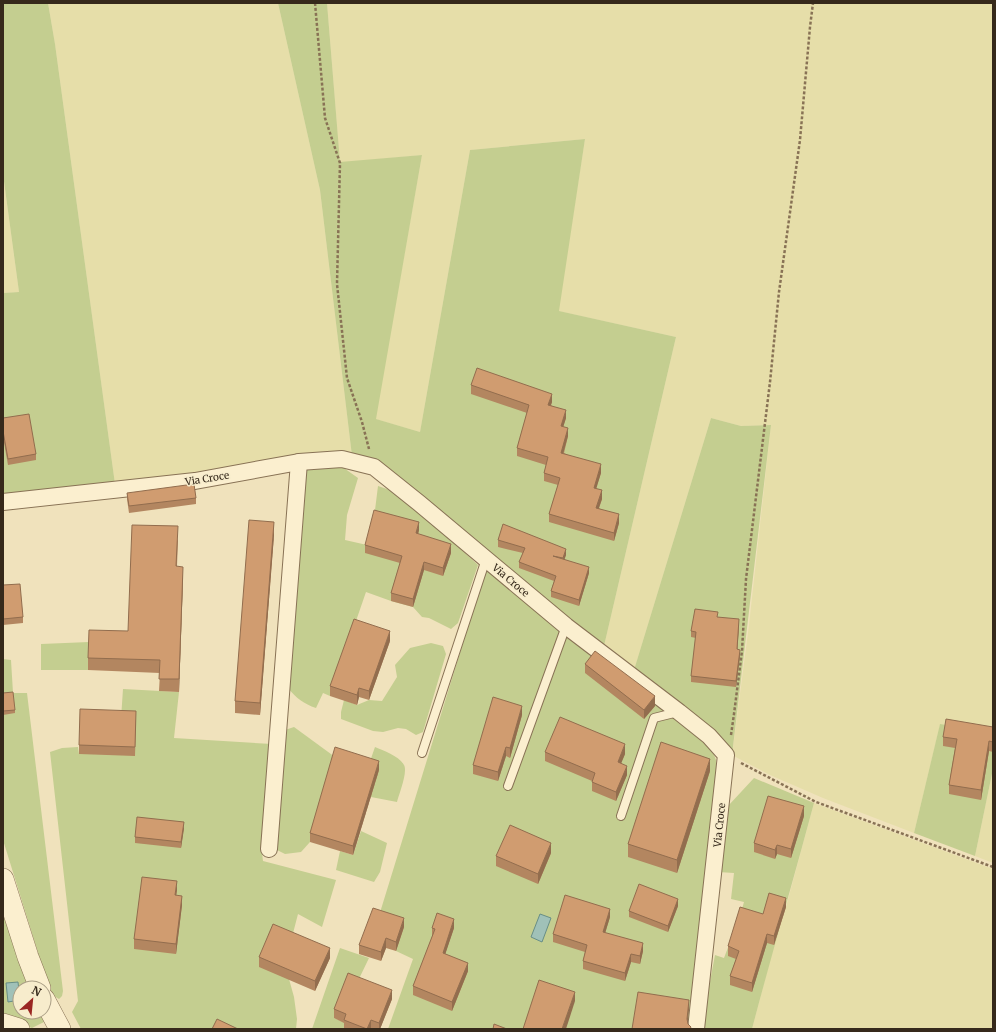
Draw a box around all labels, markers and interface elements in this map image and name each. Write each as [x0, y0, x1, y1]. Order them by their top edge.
street label: Via Croce [183, 469, 230, 489]
street label: Via Croce [489, 560, 532, 600]
street label: Via Croce [711, 802, 728, 849]
north arrow [12, 980, 52, 1020]
text: N [29, 983, 44, 999]

